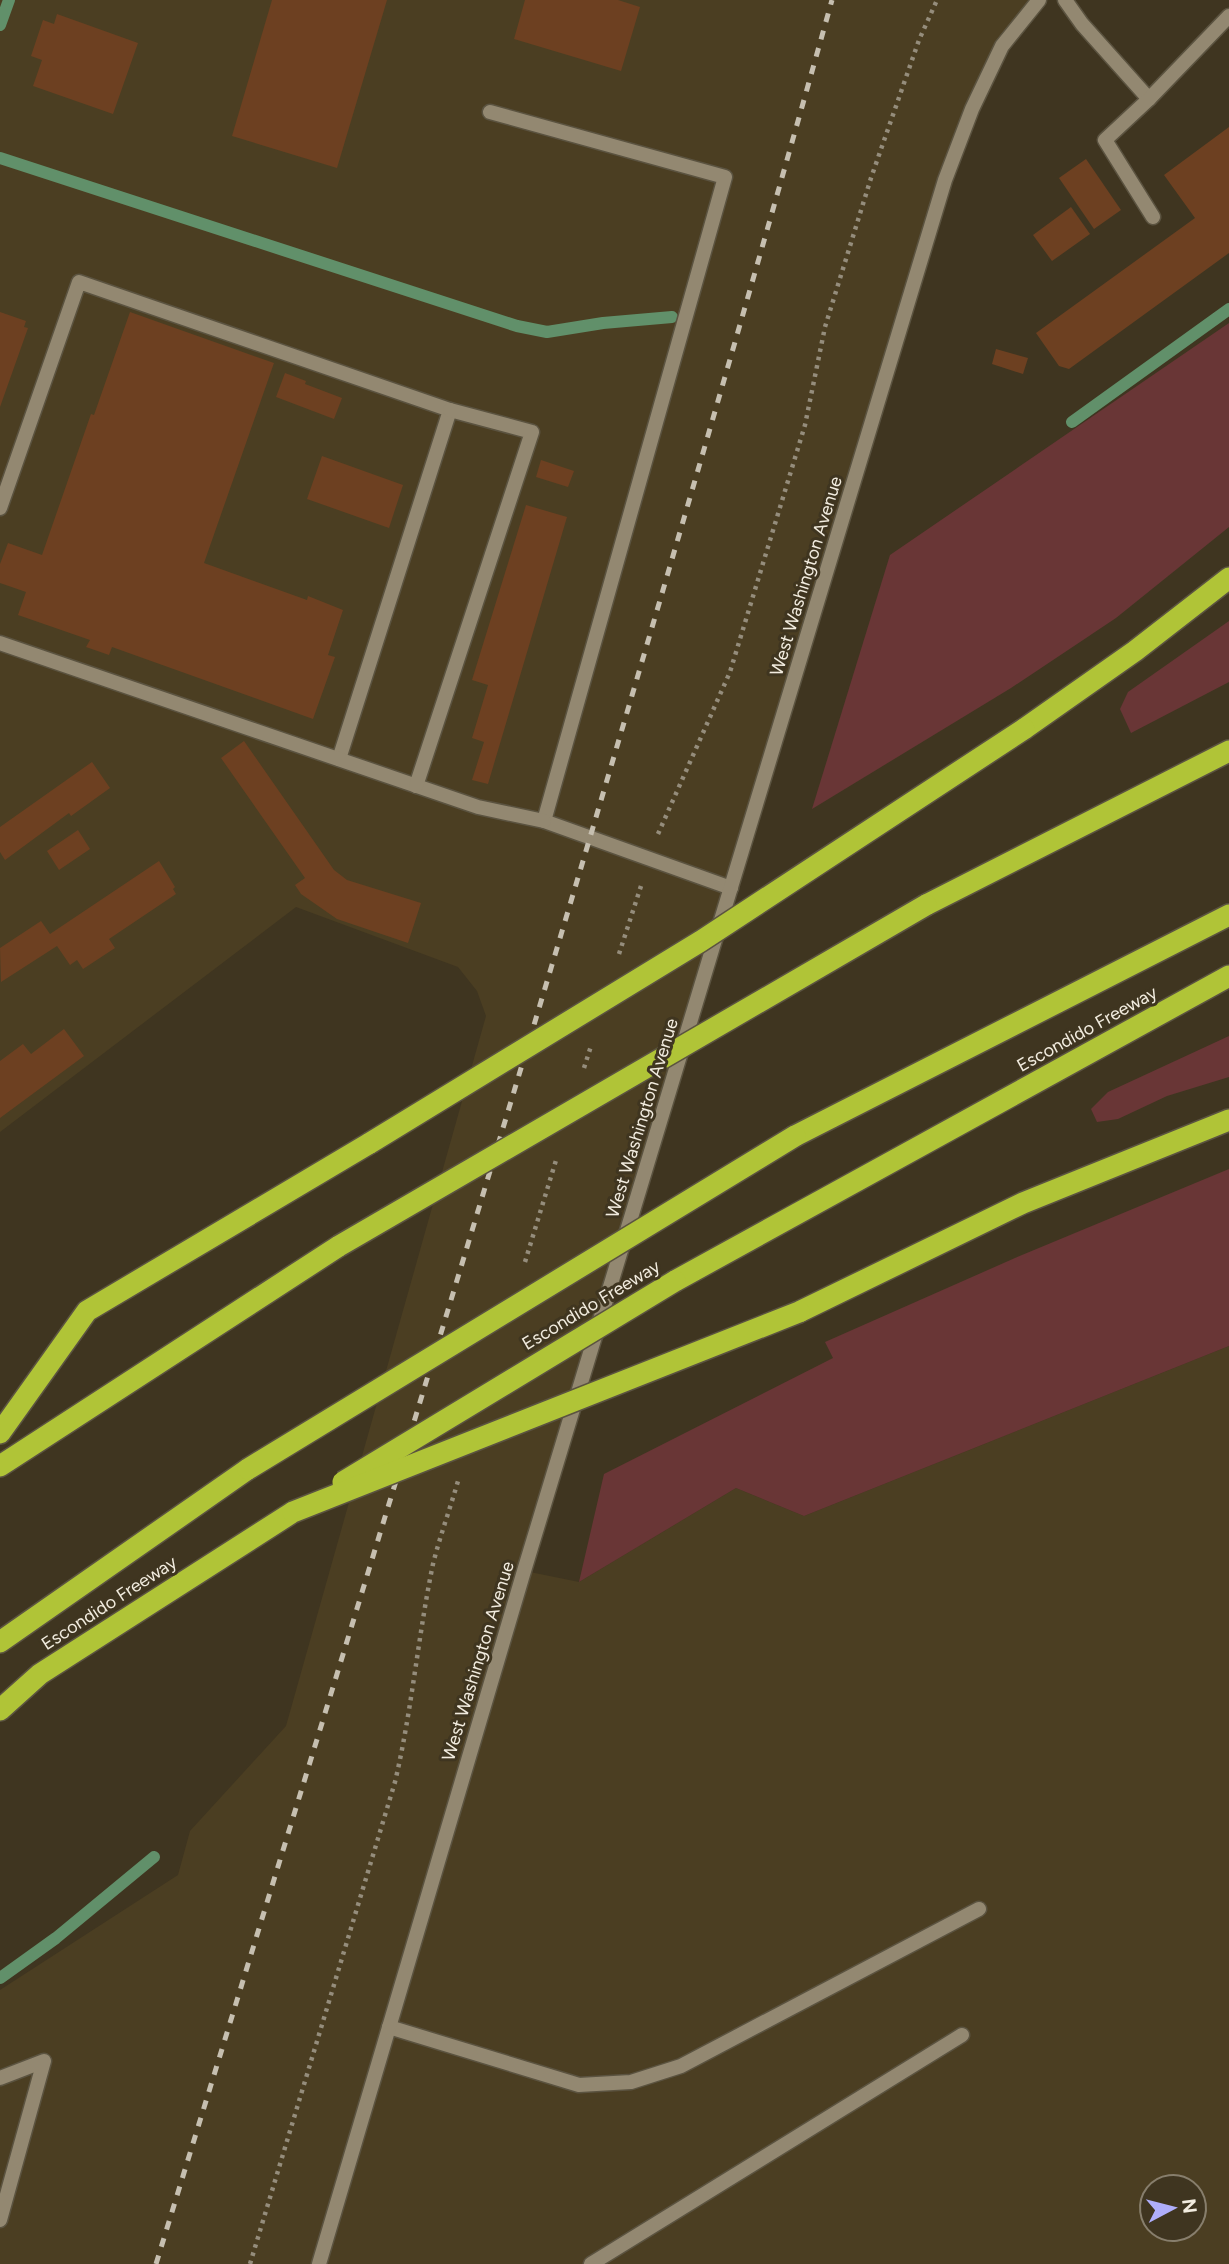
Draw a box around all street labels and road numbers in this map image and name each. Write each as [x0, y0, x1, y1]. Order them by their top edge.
street label: West Washington Avenue [765, 473, 847, 678]
street label: Escondido Freeway [1013, 981, 1161, 1077]
street label: West Washington Avenue [601, 1015, 683, 1220]
street label: Escondido Freeway [518, 1255, 664, 1355]
street label: Escondido Freeway [37, 1551, 181, 1655]
street label: West Washington Avenue [437, 1558, 519, 1763]

